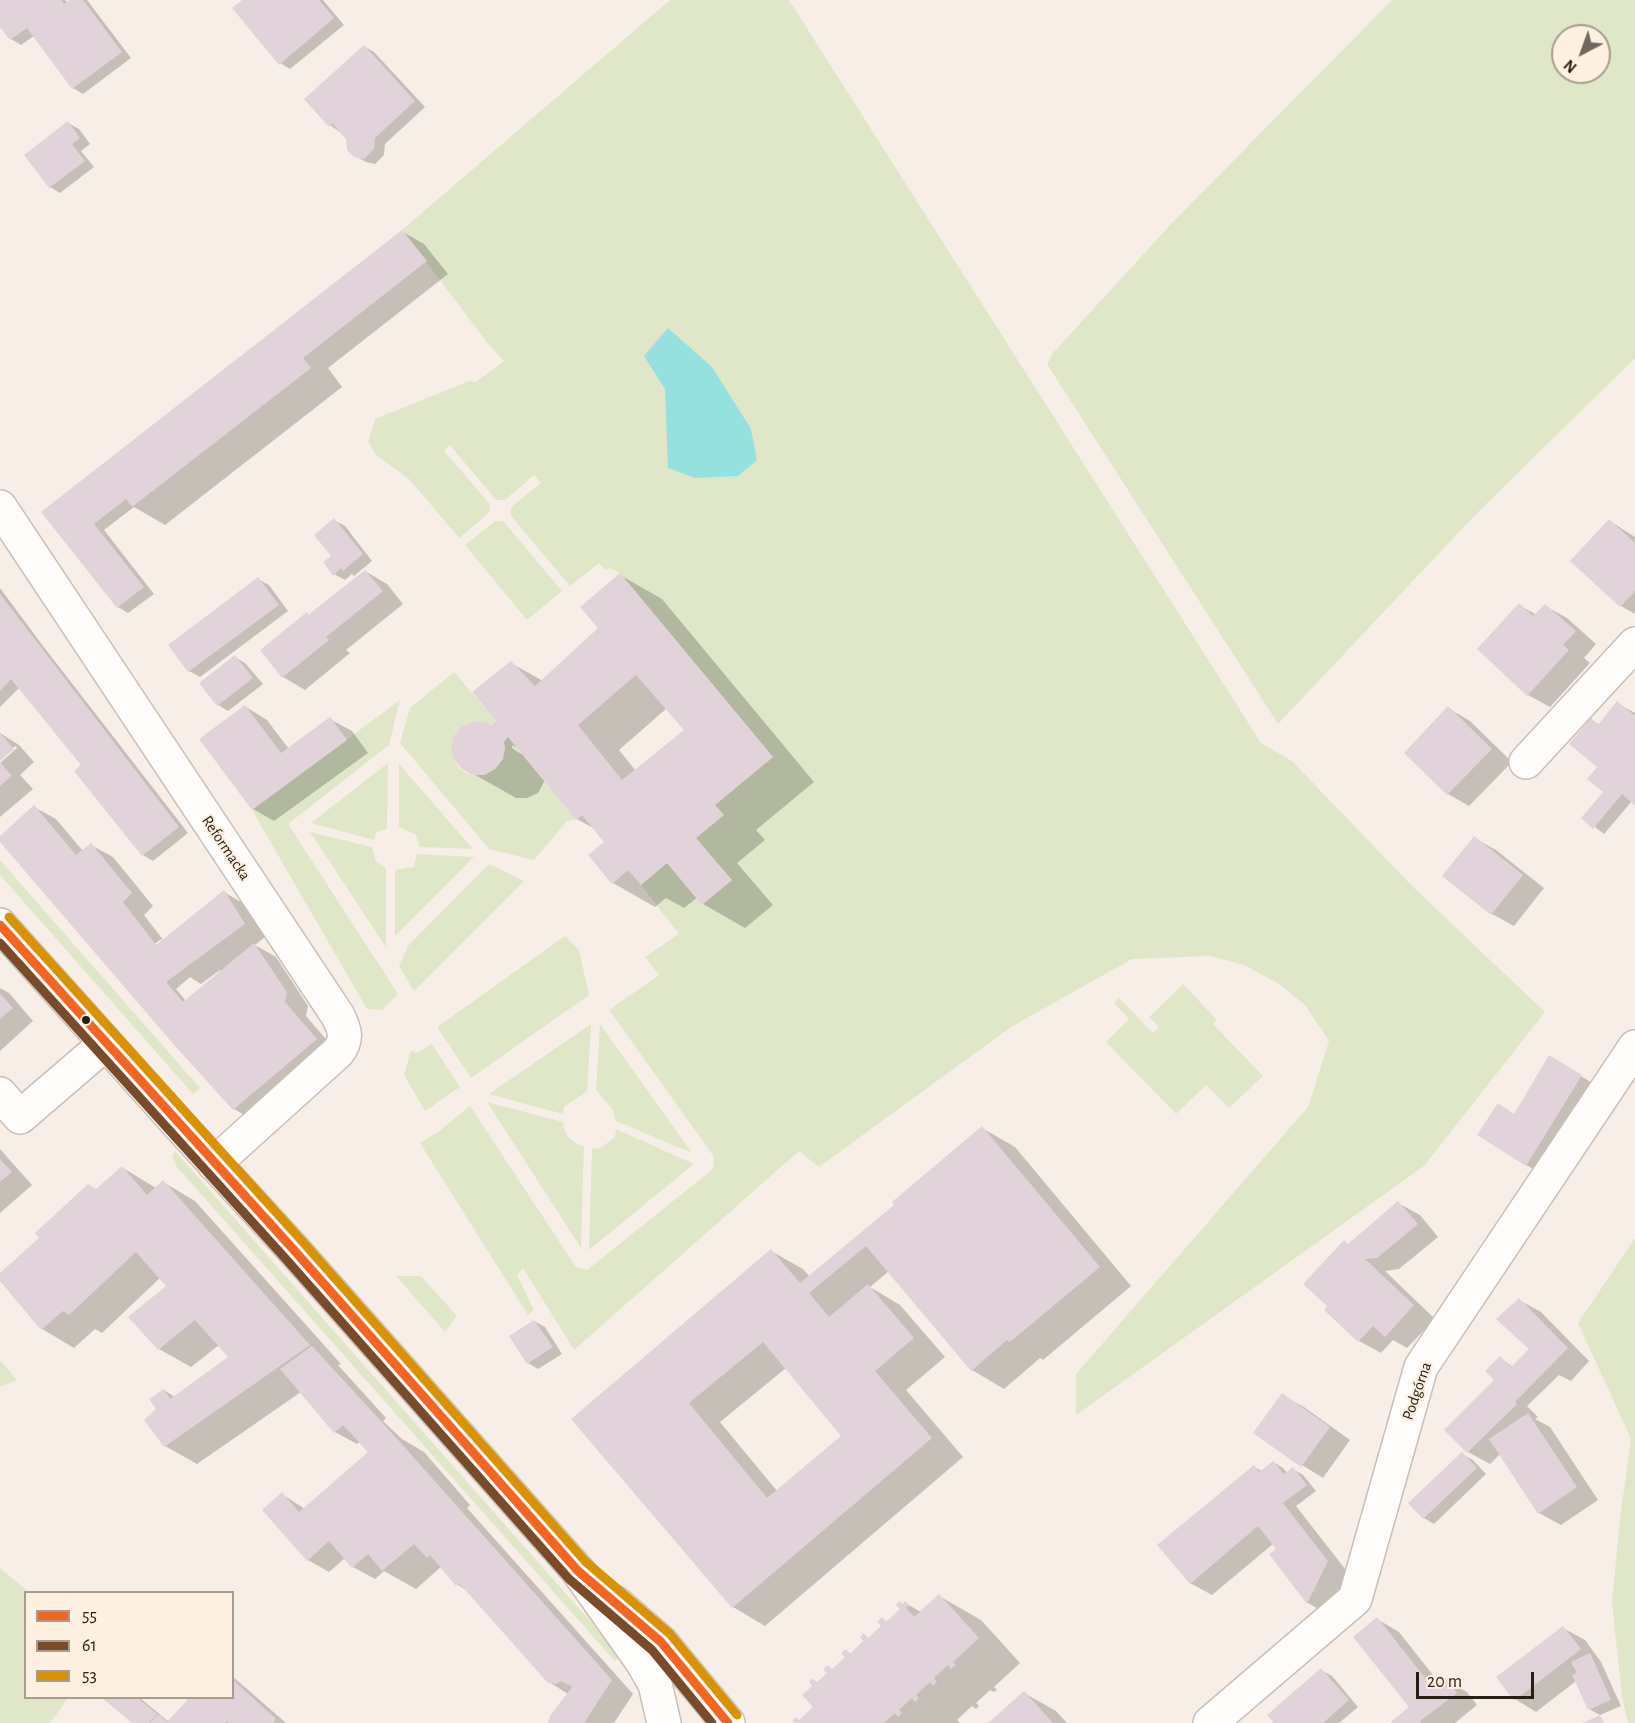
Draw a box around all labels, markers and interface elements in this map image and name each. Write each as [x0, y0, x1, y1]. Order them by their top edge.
north arrow [1551, 24, 1611, 84]
text: N [1561, 56, 1580, 76]
street label: Reformacka [197, 812, 255, 884]
unlabelled marker [80, 1014, 92, 1026]
street label: Podgórna [1398, 1359, 1436, 1423]
legend [24, 1591, 234, 1699]
text: 55 [82, 1607, 97, 1625]
text: 61 [82, 1637, 97, 1655]
scale bar [1419, 1660, 1538, 1698]
text: 53 [82, 1667, 97, 1685]
text: 20 m [1427, 1673, 1462, 1691]

